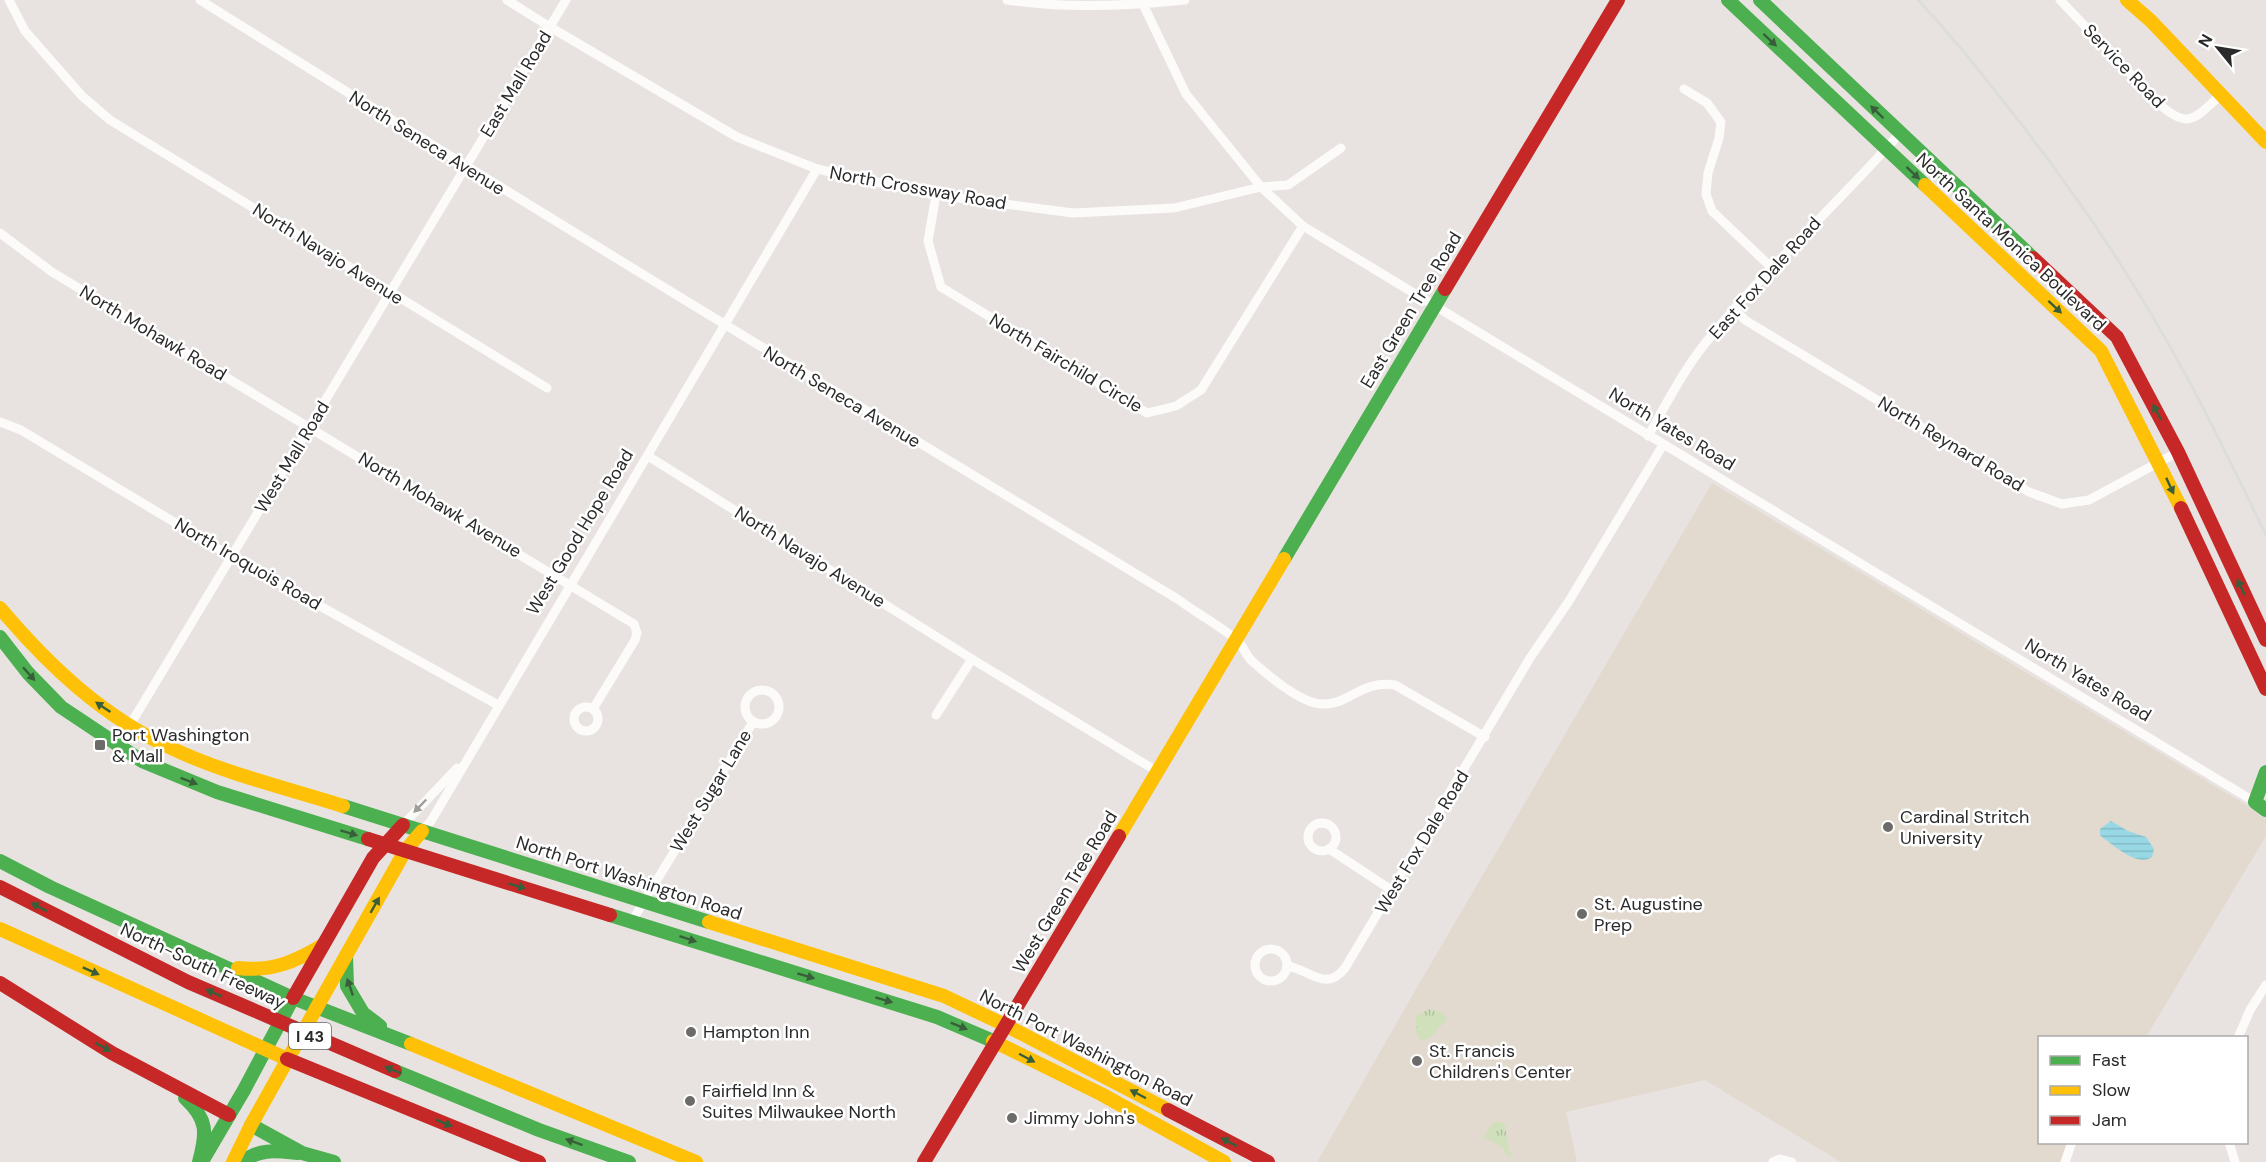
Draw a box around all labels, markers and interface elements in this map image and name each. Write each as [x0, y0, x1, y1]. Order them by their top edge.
north arrow [2188, 18, 2248, 78]
street label: Service Road [2078, 19, 2170, 113]
street label: East Mall Road [475, 26, 557, 142]
text: N [2193, 30, 2217, 51]
one-way arrow [1763, 33, 1778, 47]
street label: North Seneca Avenue [345, 85, 509, 201]
one-way arrow [1870, 105, 1885, 119]
street label: North Santa Monica Boulevard [1911, 147, 2111, 337]
street label: North Crossway Road [828, 161, 1008, 215]
one-way arrow [1905, 166, 1920, 180]
street label: North Navajo Avenue [248, 198, 408, 310]
street label: East Fox Dale Road [1704, 212, 1826, 344]
street label: East Green Tree Road [1355, 227, 1467, 393]
street label: North Mohawk Road [75, 280, 231, 386]
one-way arrow [2047, 300, 2062, 314]
street label: North Fairchild Circle [985, 308, 1147, 418]
street label: North Seneca Avenue [759, 341, 925, 453]
street label: North Yates Road [1604, 382, 1740, 476]
street label: North Reynard Road [1873, 391, 2029, 497]
street label: West Mall Road [249, 396, 335, 518]
one-way arrow [2152, 403, 2161, 420]
street label: West Good Hope Road [521, 445, 639, 619]
street label: North Mohawk Avenue [354, 447, 526, 563]
one-way arrow [2166, 478, 2175, 495]
street label: North Navajo Avenue [730, 501, 890, 613]
street label: North Iroquois Road [170, 512, 326, 616]
one-way arrow [2237, 579, 2246, 596]
street label: North Yates Road [2020, 633, 2156, 727]
one-way arrow [22, 666, 36, 681]
one-way arrow [95, 701, 111, 713]
place label: Port Washington & Mall [112, 723, 249, 768]
street label: West Sugar Lane [665, 725, 757, 857]
marker: Port Washington & Mall [93, 738, 107, 752]
street label: West Fox Dale Road [1370, 766, 1474, 918]
one-way arrow [180, 777, 198, 787]
one-way arrow [414, 799, 428, 813]
place label: Cardinal Stritch University [1900, 805, 2029, 850]
street label: West Green Tree Road [1007, 806, 1123, 978]
marker: Cardinal Stritch University [1881, 820, 1895, 834]
one-way arrow [340, 829, 358, 838]
street label: North Port Washington Road [513, 830, 745, 926]
one-way arrow [508, 881, 526, 891]
place label: St. Augustine Prep [1594, 892, 1703, 937]
one-way arrow [369, 897, 380, 913]
one-way arrow [31, 902, 48, 912]
marker: St. Augustine Prep [1575, 907, 1589, 921]
street label: North-South Freeway [117, 917, 289, 1015]
one-way arrow [679, 935, 697, 944]
one-way arrow [83, 967, 100, 976]
one-way arrow [797, 972, 815, 981]
one-way arrow [345, 978, 354, 996]
street label: North Port Washington Road [975, 984, 1197, 1112]
one-way arrow [205, 988, 223, 998]
one-way arrow [875, 996, 893, 1006]
place label: Hampton Inn [703, 1020, 809, 1044]
one-way arrow [951, 1021, 969, 1031]
road number: I 43 [289, 1023, 331, 1049]
marker: Hampton Inn [684, 1025, 698, 1039]
legend [2038, 1036, 2248, 1144]
place label: St. Francis Children's Center [1429, 1039, 1572, 1084]
one-way arrow [95, 1042, 111, 1053]
text: Fast [2092, 1048, 2127, 1072]
one-way arrow [1019, 1053, 1036, 1063]
marker: St. Francis Children's Center [1410, 1054, 1424, 1068]
one-way arrow [384, 1065, 402, 1074]
text: Slow [2092, 1078, 2131, 1102]
place label: Fairfield Inn & Suites Milwaukee North [702, 1079, 896, 1124]
one-way arrow [1129, 1089, 1146, 1099]
marker: Fairfield Inn & Suites Milwaukee North [683, 1094, 697, 1108]
place label: Jimmy John's [1024, 1106, 1135, 1130]
text: Jam [2092, 1108, 2127, 1132]
marker: Jimmy John's [1005, 1111, 1019, 1125]
one-way arrow [435, 1119, 453, 1129]
one-way arrow [565, 1137, 583, 1147]
one-way arrow [1220, 1137, 1237, 1146]

